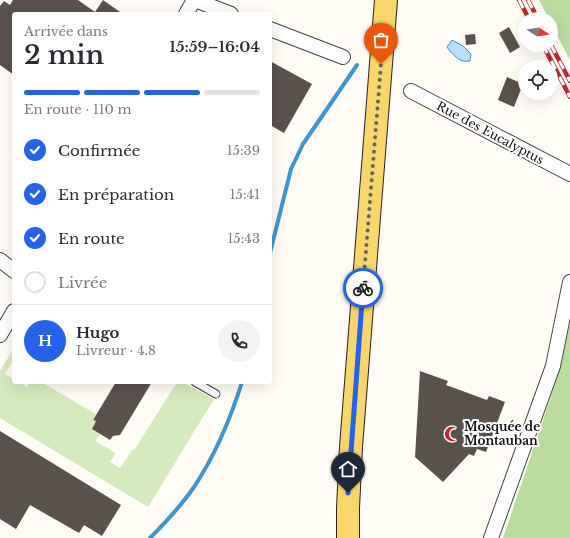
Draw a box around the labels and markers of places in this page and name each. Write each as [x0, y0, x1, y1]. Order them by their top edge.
pin [364, 23, 398, 64]
place label: Mosquée de Montauban [464, 419, 540, 448]
mosque icon: Mosquée de Montauban [443, 425, 461, 443]
pin [331, 452, 365, 493]

